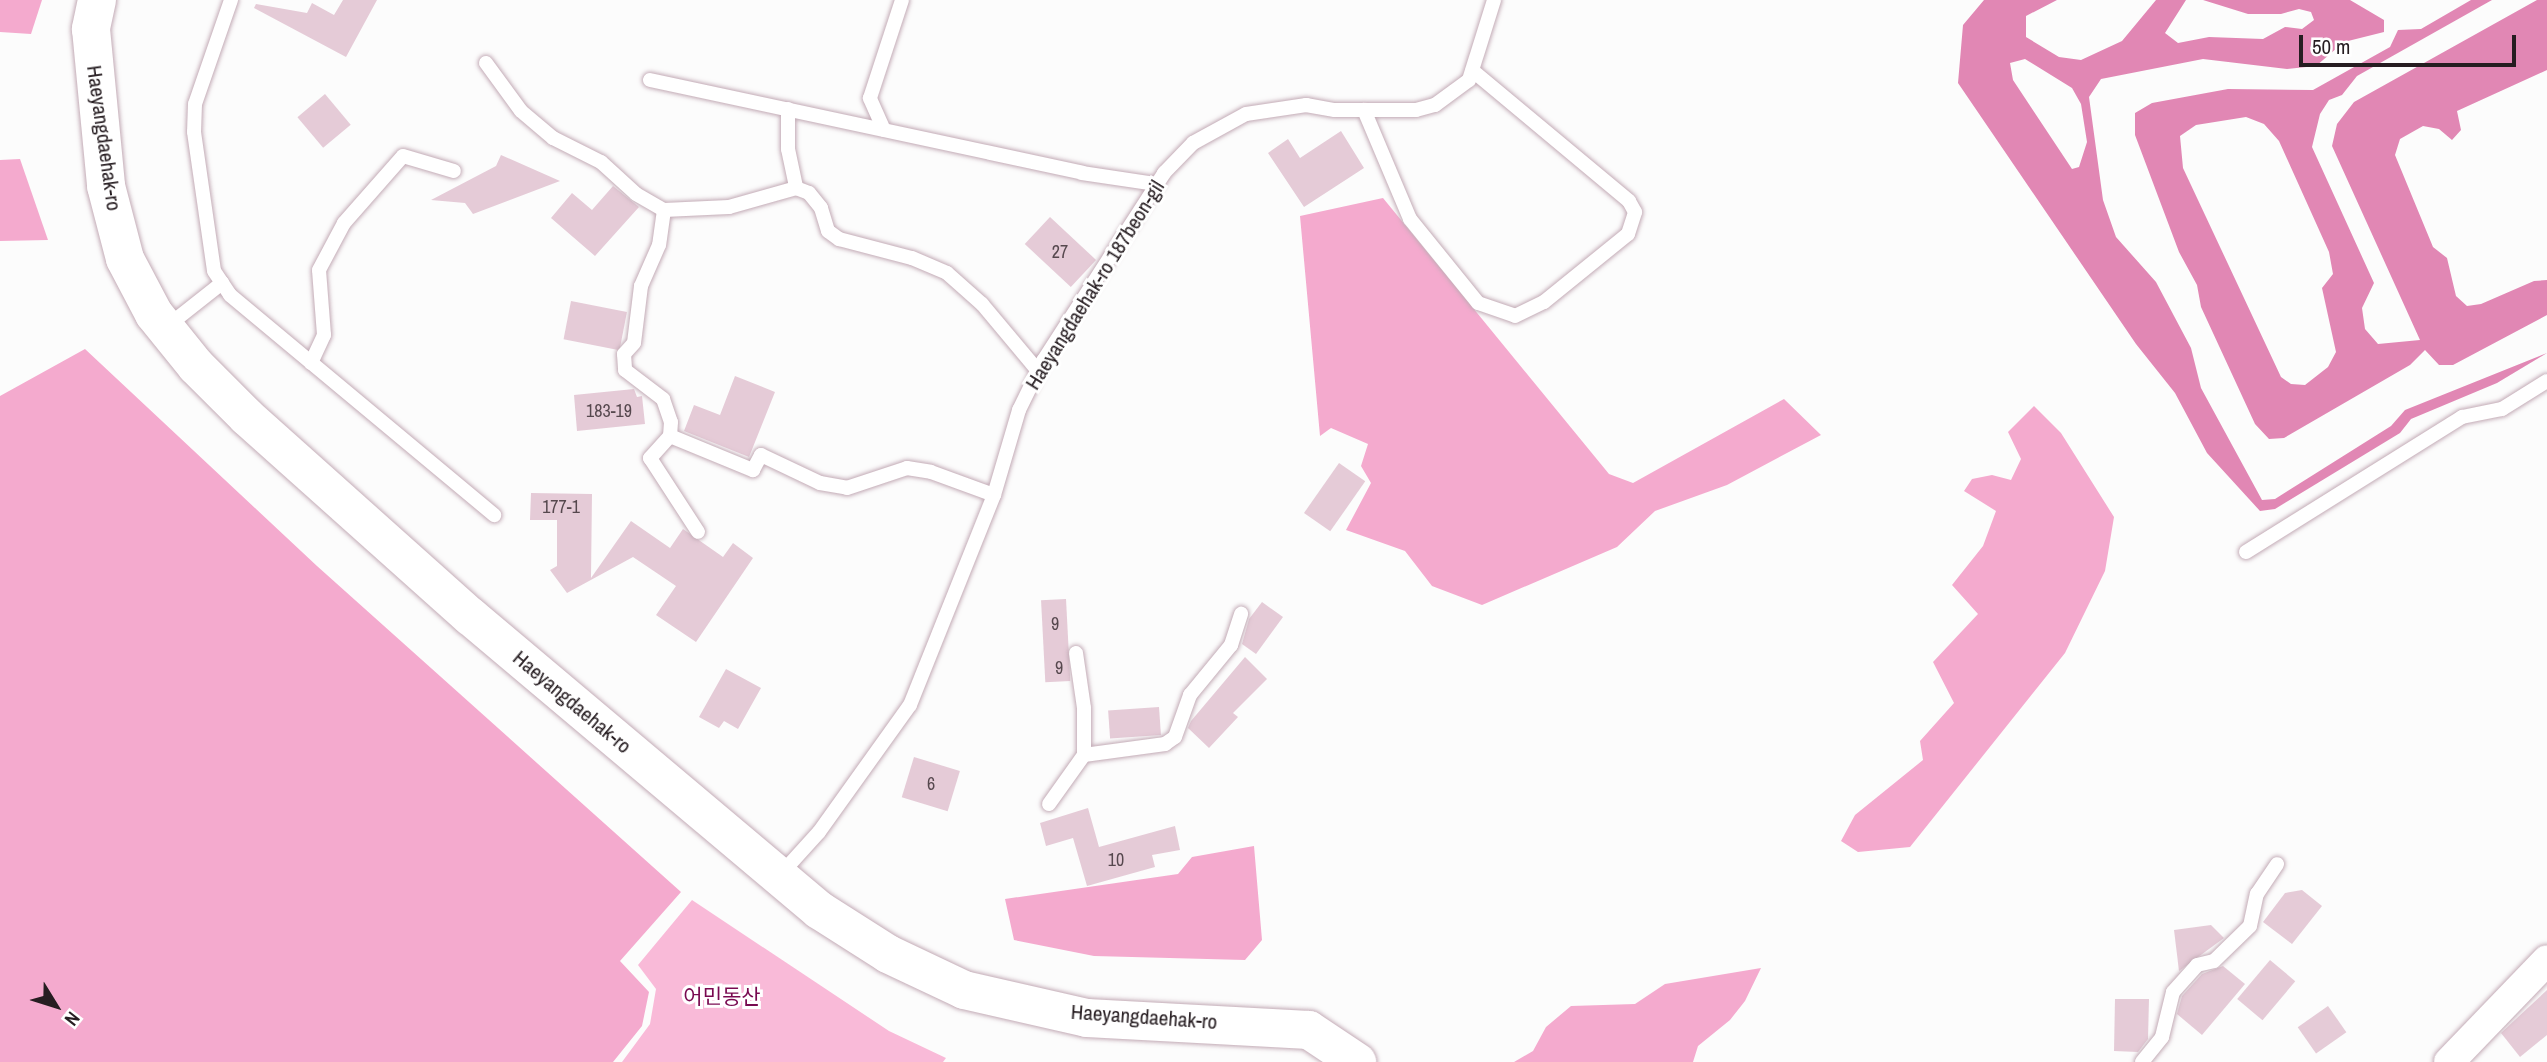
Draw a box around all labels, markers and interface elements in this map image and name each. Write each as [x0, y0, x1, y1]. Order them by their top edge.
scale bar [2302, 21, 2519, 65]
text: 50 m [2312, 32, 2350, 61]
street label: Haeyangdaehak-ro [81, 64, 127, 212]
street label: Haeyangdaehak-ro 187beon-gil [1020, 176, 1170, 394]
house number: 27 [1052, 241, 1068, 263]
house number: 183-19 [586, 400, 632, 422]
house number: 177-1 [542, 496, 580, 518]
house number: 9 [1051, 613, 1059, 635]
street label: Haeyangdaehak-ro [508, 645, 636, 759]
house number: 9 [1055, 657, 1063, 679]
house number: 6 [927, 773, 935, 795]
house number: 10 [1108, 849, 1124, 871]
north arrow [21, 971, 91, 1041]
park label: 어민동산 [683, 984, 761, 1010]
street label: Haeyangdaehak-ro [1070, 999, 1218, 1035]
text: N [59, 1006, 86, 1031]

